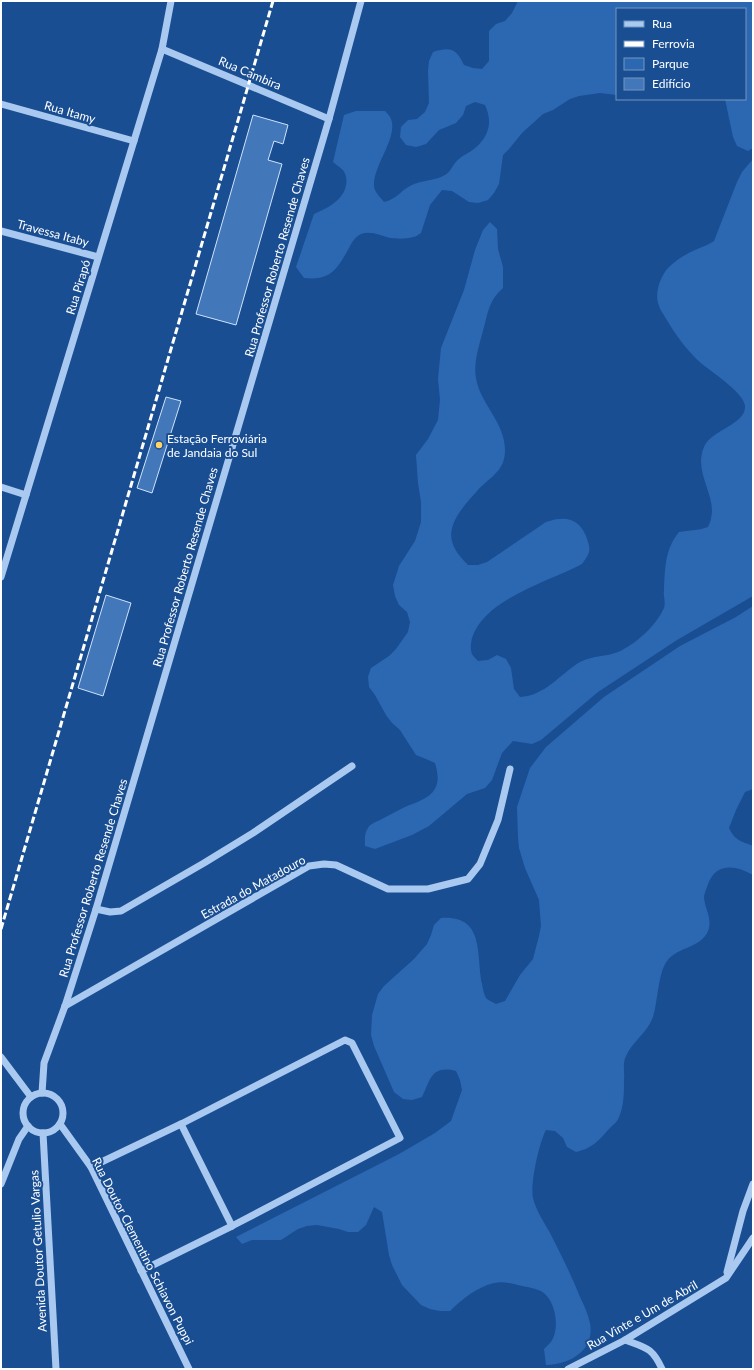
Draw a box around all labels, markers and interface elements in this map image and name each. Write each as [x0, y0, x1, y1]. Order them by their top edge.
legend [616, 8, 746, 100]
text: Rua [652, 16, 672, 31]
text: Ferrovia [652, 36, 695, 51]
street label: Rua Cambira [216, 53, 284, 93]
text: Parque [652, 56, 689, 71]
text: Edifício [652, 76, 691, 91]
street label: Rua Itamy [43, 98, 98, 127]
street label: Rua Professor Roberto Resende Chaves [241, 155, 313, 359]
street label: Travessa Itaby [15, 216, 91, 250]
street label: Rua Pirapó [63, 257, 94, 316]
place label: Estação Ferroviária de Jandaia do Sul [167, 431, 267, 460]
marker: Estação Ferroviária de Jandaia do Sul [154, 440, 164, 450]
street label: Rua Professor Roberto Resende Chaves [149, 465, 221, 669]
street label: Rua Professor Roberto Resende Chaves [56, 777, 130, 979]
street label: Estrada do Matadouro [198, 852, 308, 922]
street label: Rua Doutor Clementino Schiavon Puppi [89, 1155, 197, 1347]
street label: Avenida Doutor Getulio Vargas [26, 1170, 50, 1332]
street label: Rua Vinte e Um de Abril [584, 1277, 700, 1353]

